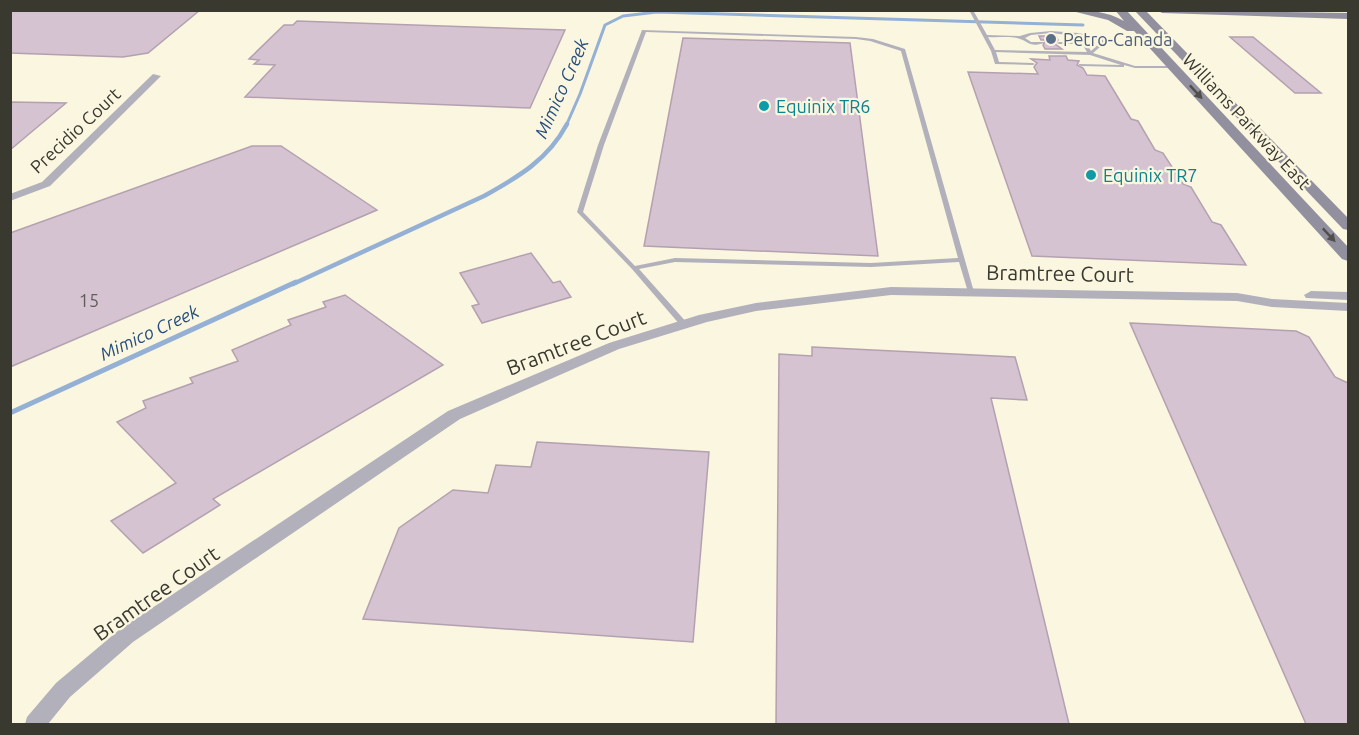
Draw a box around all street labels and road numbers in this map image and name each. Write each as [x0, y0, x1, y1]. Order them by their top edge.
street label: Williams Parkway East [1179, 49, 1315, 193]
street label: Precidio Court [26, 83, 124, 177]
street label: Bramtree Court [986, 260, 1134, 286]
street label: Bramtree Court [503, 304, 649, 380]
street label: Bramtree Court [89, 541, 223, 645]

